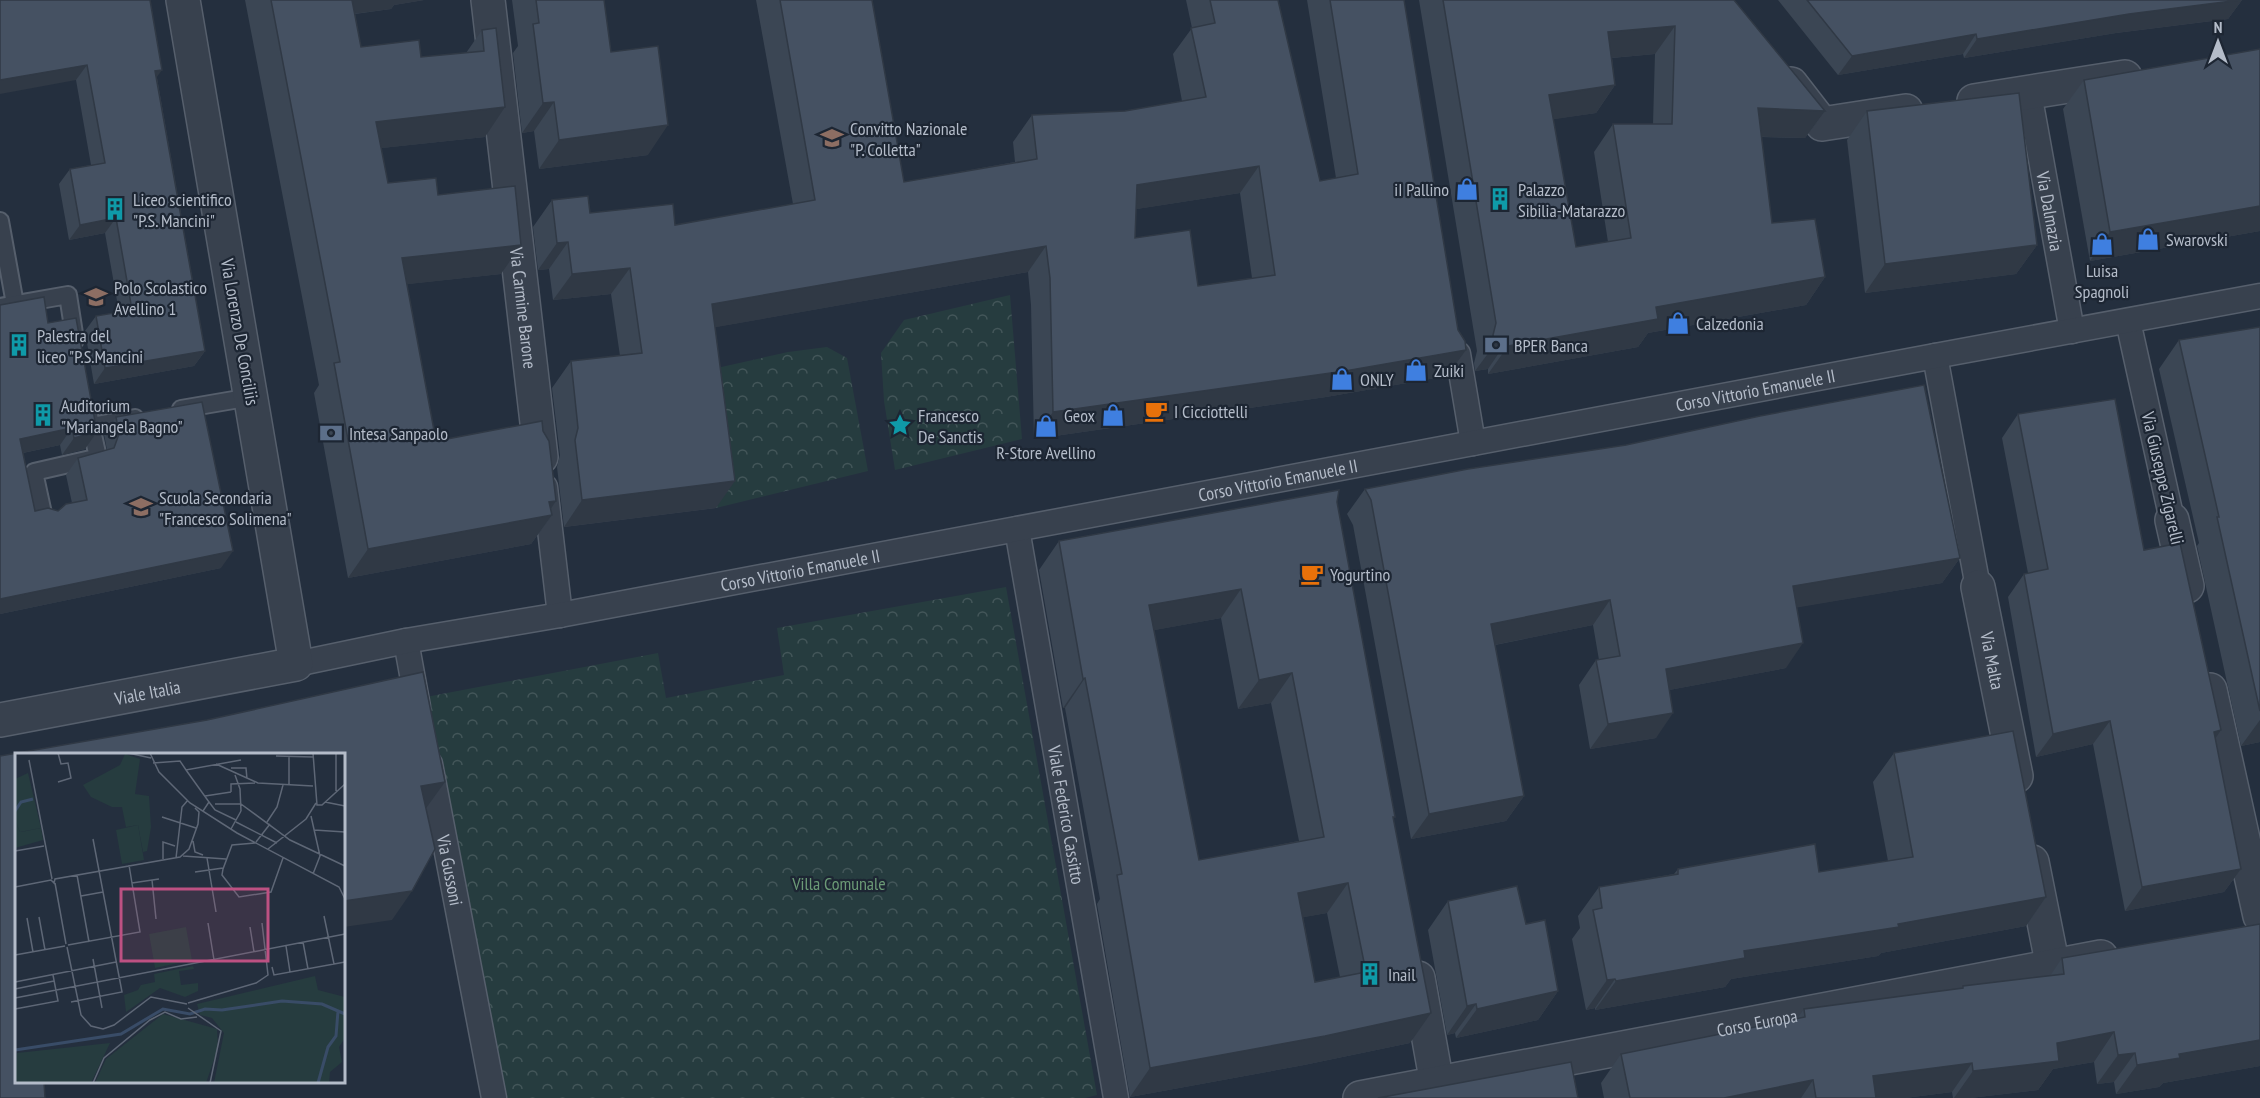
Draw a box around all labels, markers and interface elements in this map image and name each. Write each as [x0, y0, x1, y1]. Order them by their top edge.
north arrow [2188, 12, 2248, 72]
text: N [2214, 17, 2222, 37]
place label: Convitto Nazionale "P. Colletta" [850, 117, 967, 161]
school or university icon: Convitto Nazionale "P. Colletta" [819, 125, 845, 151]
street label: Via Dalmazia [2032, 168, 2069, 253]
shop icon: iI Pallino [1454, 176, 1480, 202]
place label: iI Pallino [1394, 178, 1449, 201]
place label: Palazzo Sibilia-Matarazzo [1518, 178, 1626, 222]
building icon: Palazzo Sibilia-Matarazzo [1487, 186, 1513, 212]
place label: Liceo scientifico "P.S. Mancini" [133, 188, 232, 232]
building icon: Liceo scientifico "P.S. Mancini" [102, 196, 128, 222]
shop icon: Swarovski [2135, 226, 2161, 252]
place label: Swarovski [2166, 228, 2228, 251]
shop icon: Luisa Spagnoli [2089, 231, 2115, 257]
street label: Via Carmine Barone [505, 245, 542, 370]
street label: Via Lorenzo De Conciliis [216, 256, 264, 407]
place label: Luisa Spagnoli [2075, 259, 2129, 303]
place label: Polo Scolastico Avellino 1 [114, 276, 207, 320]
school or university icon: Polo Scolastico Avellino 1 [83, 284, 109, 310]
shop icon: Calzedonia [1665, 310, 1691, 336]
place label: Calzedonia [1696, 312, 1764, 335]
place label: Palestra del liceo "P.S.Mancini [37, 324, 143, 368]
building icon: Palestra del liceo "P.S.Mancini [6, 332, 32, 358]
bank icon: BPER Banca [1483, 332, 1509, 358]
place label: BPER Banca [1514, 334, 1588, 357]
shop icon: Zuiki [1403, 357, 1429, 383]
place label: Zuiki [1434, 359, 1464, 382]
street label: Corso Vittorio Emanuele II [1674, 364, 1837, 416]
shop icon: ONLY [1329, 366, 1355, 392]
place label: ONLY [1360, 368, 1394, 391]
place label: Auditorium "Mariangela Bagno" [61, 394, 183, 438]
cafe icon: I Cicciottelli [1143, 398, 1169, 424]
place label: I Cicciottelli [1174, 400, 1248, 423]
building icon: Auditorium "Mariangela Bagno" [30, 402, 56, 428]
shop icon: Geox [1100, 402, 1126, 428]
place label: Francesco De Sanctis [918, 404, 983, 448]
place label: Geox [1064, 404, 1096, 427]
street label: Via Giuseppe Zigarelli [2136, 408, 2189, 547]
place icon: Francesco De Sanctis [887, 412, 913, 438]
shop icon: R-Store Avellino [1033, 413, 1059, 439]
bank icon: Intesa Sanpaolo [318, 420, 344, 446]
place label: Intesa Sanpaolo [349, 422, 448, 445]
place label: R-Store Avellino [996, 441, 1096, 464]
street label: Corso Vittorio Emanuele II [1196, 454, 1359, 506]
place label: Scuola Secondaria "Francesco Solimena" [159, 486, 292, 530]
school or university icon: Scuola Secondaria "Francesco Solimena" [128, 494, 154, 520]
street label: Corso Vittorio Emanuele II [719, 543, 882, 596]
cafe icon: Yogurtino [1299, 561, 1325, 587]
place label: Yogurtino [1330, 563, 1390, 586]
street label: Via Malta [1976, 629, 2010, 691]
street label: Viale Italia [112, 675, 182, 710]
street label: Viale Federico Cassitto [1043, 743, 1090, 886]
inset map [15, 753, 345, 1083]
street label: Via Gussoni [432, 832, 468, 907]
park label: Villa Comunale [791, 872, 886, 895]
building icon: Inail [1357, 961, 1383, 987]
place label: Inail [1388, 963, 1416, 986]
street label: Corso Europa [1715, 1004, 1799, 1041]

